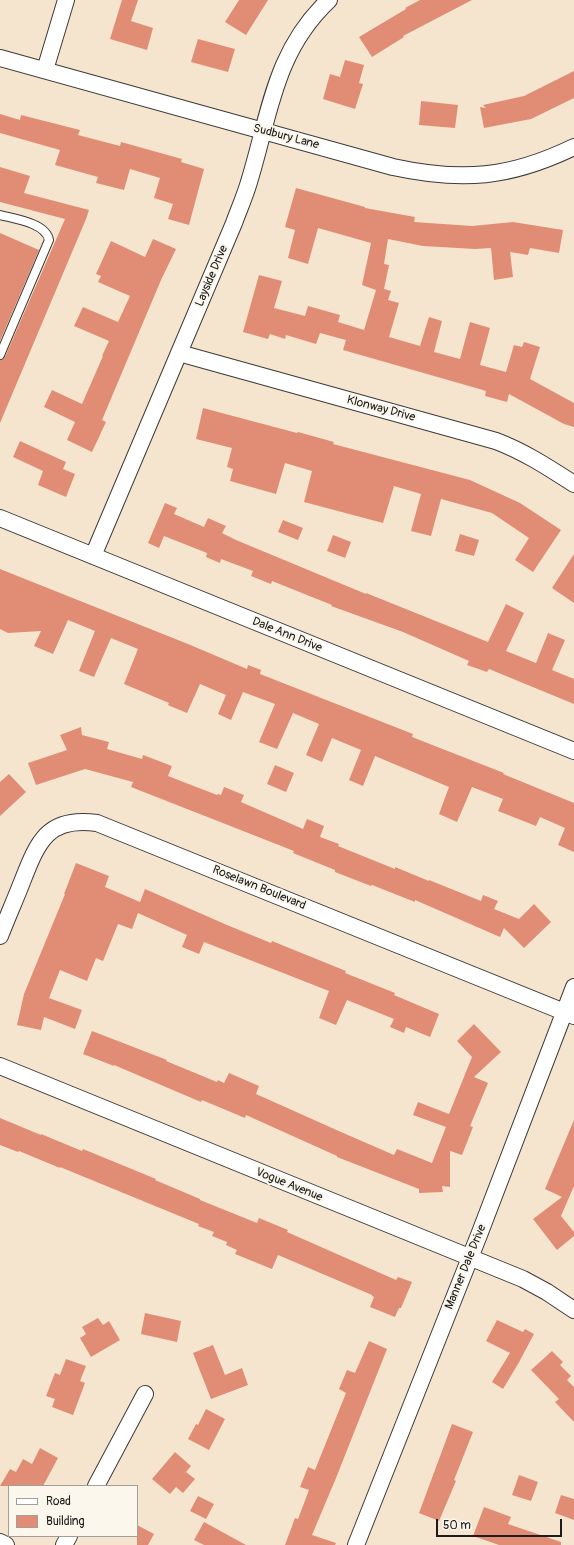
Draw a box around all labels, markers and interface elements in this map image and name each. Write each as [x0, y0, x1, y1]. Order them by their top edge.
street label: Sudbury Lane [252, 121, 320, 153]
street label: Layside Drive [193, 243, 231, 309]
street label: Klonway Drive [345, 393, 417, 425]
street label: Dale Ann Drive [250, 614, 324, 656]
street label: Roselawn Boulevard [210, 863, 308, 913]
street label: Vogue Avenue [253, 1165, 325, 1205]
street label: Manner Dale Drive [442, 1222, 490, 1312]
legend [8, 1485, 138, 1537]
text: Road [46, 1494, 71, 1509]
scale bar [438, 1511, 564, 1537]
text: Building [46, 1514, 85, 1529]
text: 50 m [443, 1518, 471, 1533]

